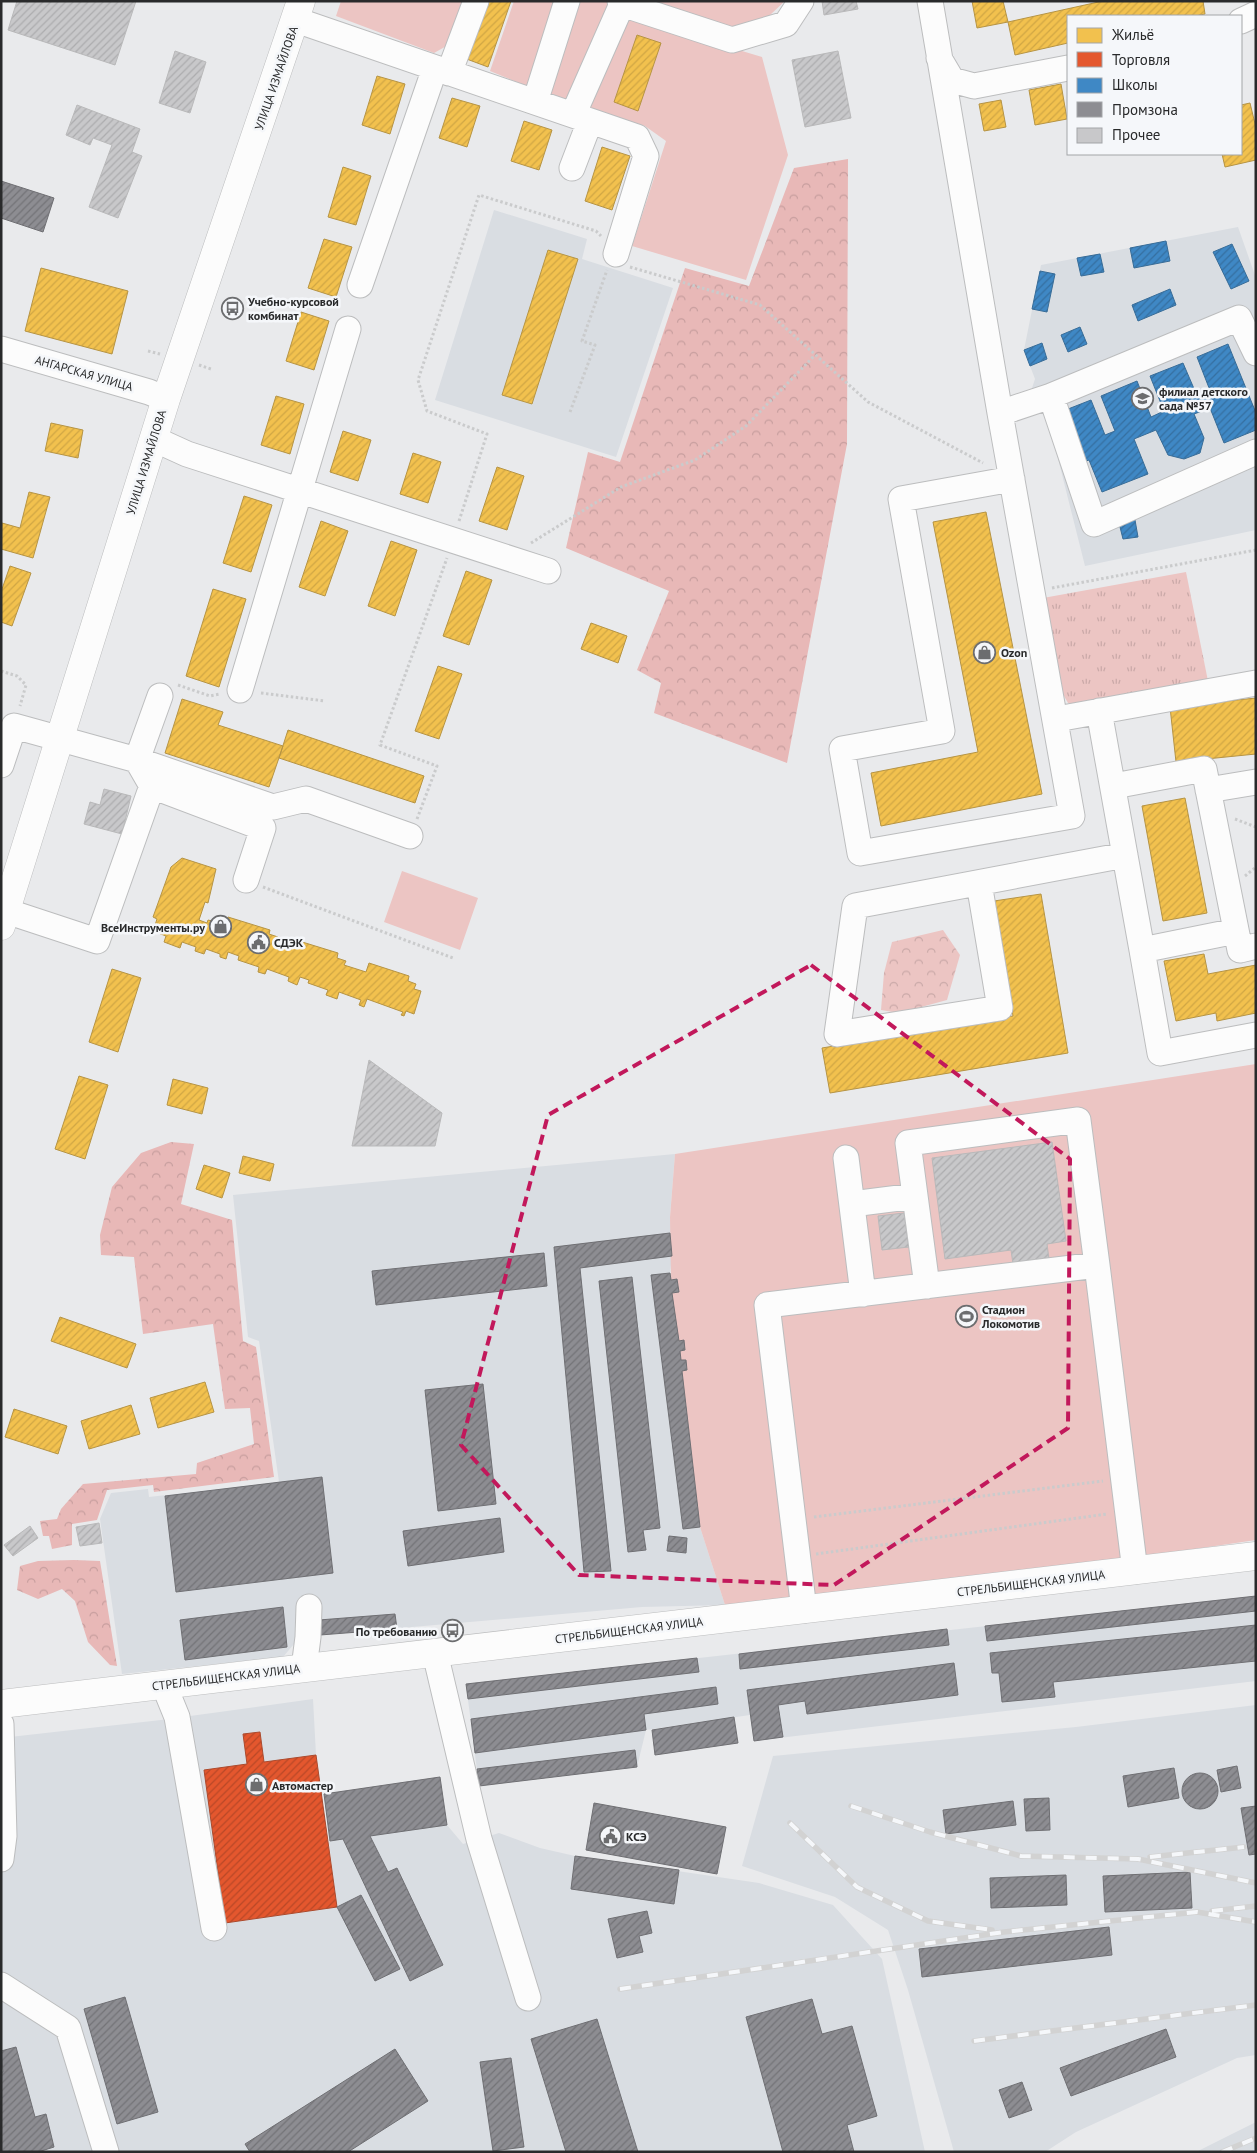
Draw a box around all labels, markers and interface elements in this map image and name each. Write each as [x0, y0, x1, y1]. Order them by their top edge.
legend [1067, 15, 1242, 155]
street label: УЛИЦА ИЗМАЙЛОВА [251, 24, 301, 132]
text: Жильё [1111, 25, 1154, 44]
text: Торговля [1112, 50, 1170, 69]
text: Школы [1112, 75, 1158, 94]
text: Промзона [1112, 100, 1178, 119]
text: Прочее [1112, 125, 1160, 144]
place label: Учебно-курсовой комбинат [247, 294, 339, 323]
bus stop icon: Учебно-курсовой комбинат [220, 296, 244, 320]
street label: АНГАРСКАЯ УЛИЦА [33, 352, 135, 394]
place label: филиал детского сада №57 [1159, 384, 1248, 413]
school or university icon: филиал детского сада №57 [1131, 386, 1155, 410]
street label: УЛИЦА ИЗМАЙЛОВА [123, 408, 169, 516]
shop icon: Ozon [973, 640, 997, 664]
place label: Ozon [1001, 645, 1027, 660]
shop icon: ВсеИнструменты.ру [209, 915, 233, 939]
place label: ВсеИнструменты.ру [101, 920, 205, 935]
public building icon: СДЭК [246, 930, 270, 954]
place label: СДЭК [274, 935, 304, 950]
place label: Стадион Локомотив [981, 1302, 1040, 1331]
sports icon: Стадион Локомотив [954, 1304, 978, 1328]
street label: СТРЕЛЬБИЩЕНСКАЯ УЛИЦА [956, 1566, 1106, 1600]
street label: СТРЕЛЬБИЩЕНСКАЯ УЛИЦА [554, 1613, 704, 1647]
bus stop icon: По требованию [441, 1619, 465, 1643]
place label: По требованию [356, 1624, 437, 1639]
street label: СТРЕЛЬБИЩЕНСКАЯ УЛИЦА [151, 1660, 301, 1694]
shop icon: Автомастер [244, 1773, 268, 1797]
place label: Автомастер [272, 1778, 334, 1793]
public building icon: КСЭ [598, 1824, 622, 1848]
place label: КСЭ [626, 1829, 647, 1844]

